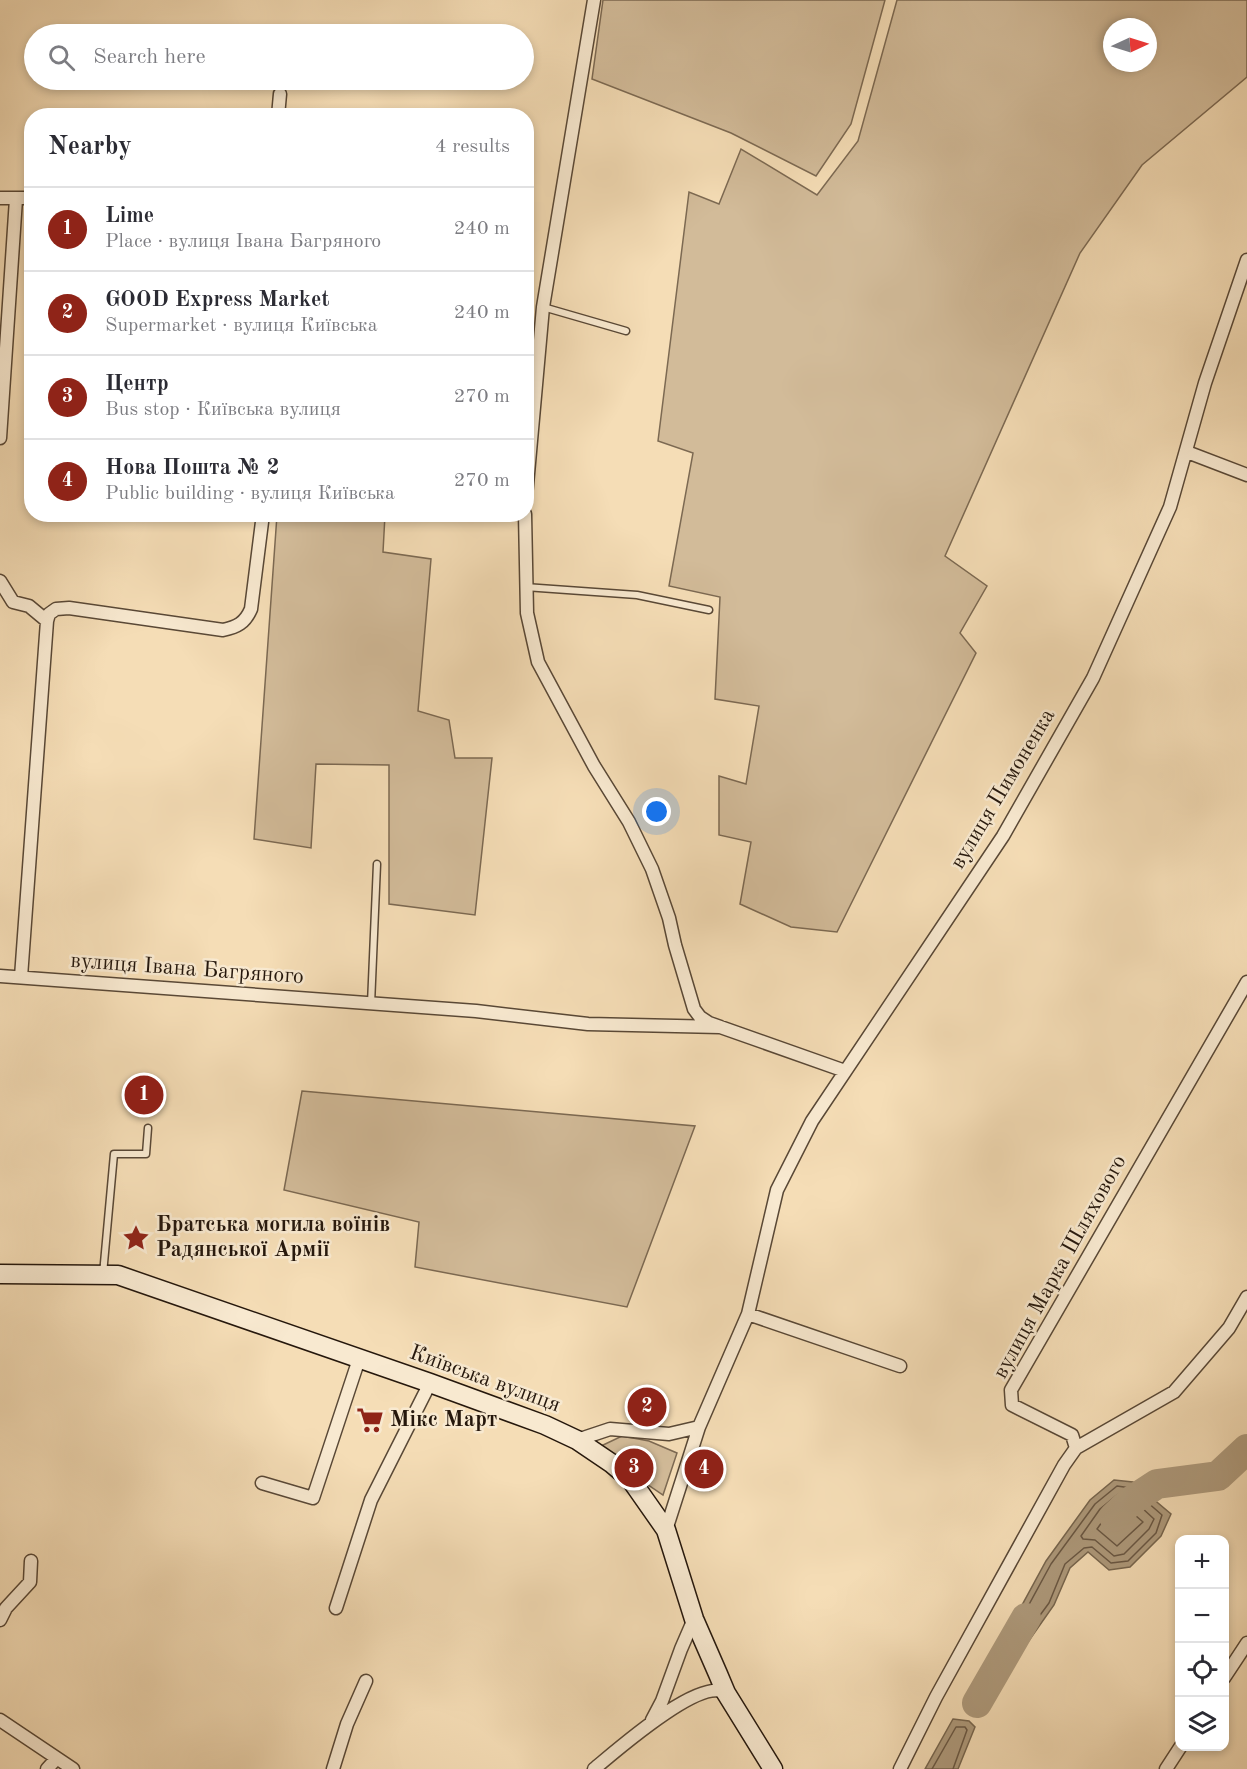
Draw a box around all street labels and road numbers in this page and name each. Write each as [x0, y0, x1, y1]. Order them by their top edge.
street label: вулиця Пимоненка [947, 705, 1059, 873]
street label: вулиця Івана Багряного [70, 950, 304, 988]
street label: вулиця Марка Шляхового [989, 1152, 1131, 1382]
street label: Київська вулиця [407, 1342, 563, 1416]

